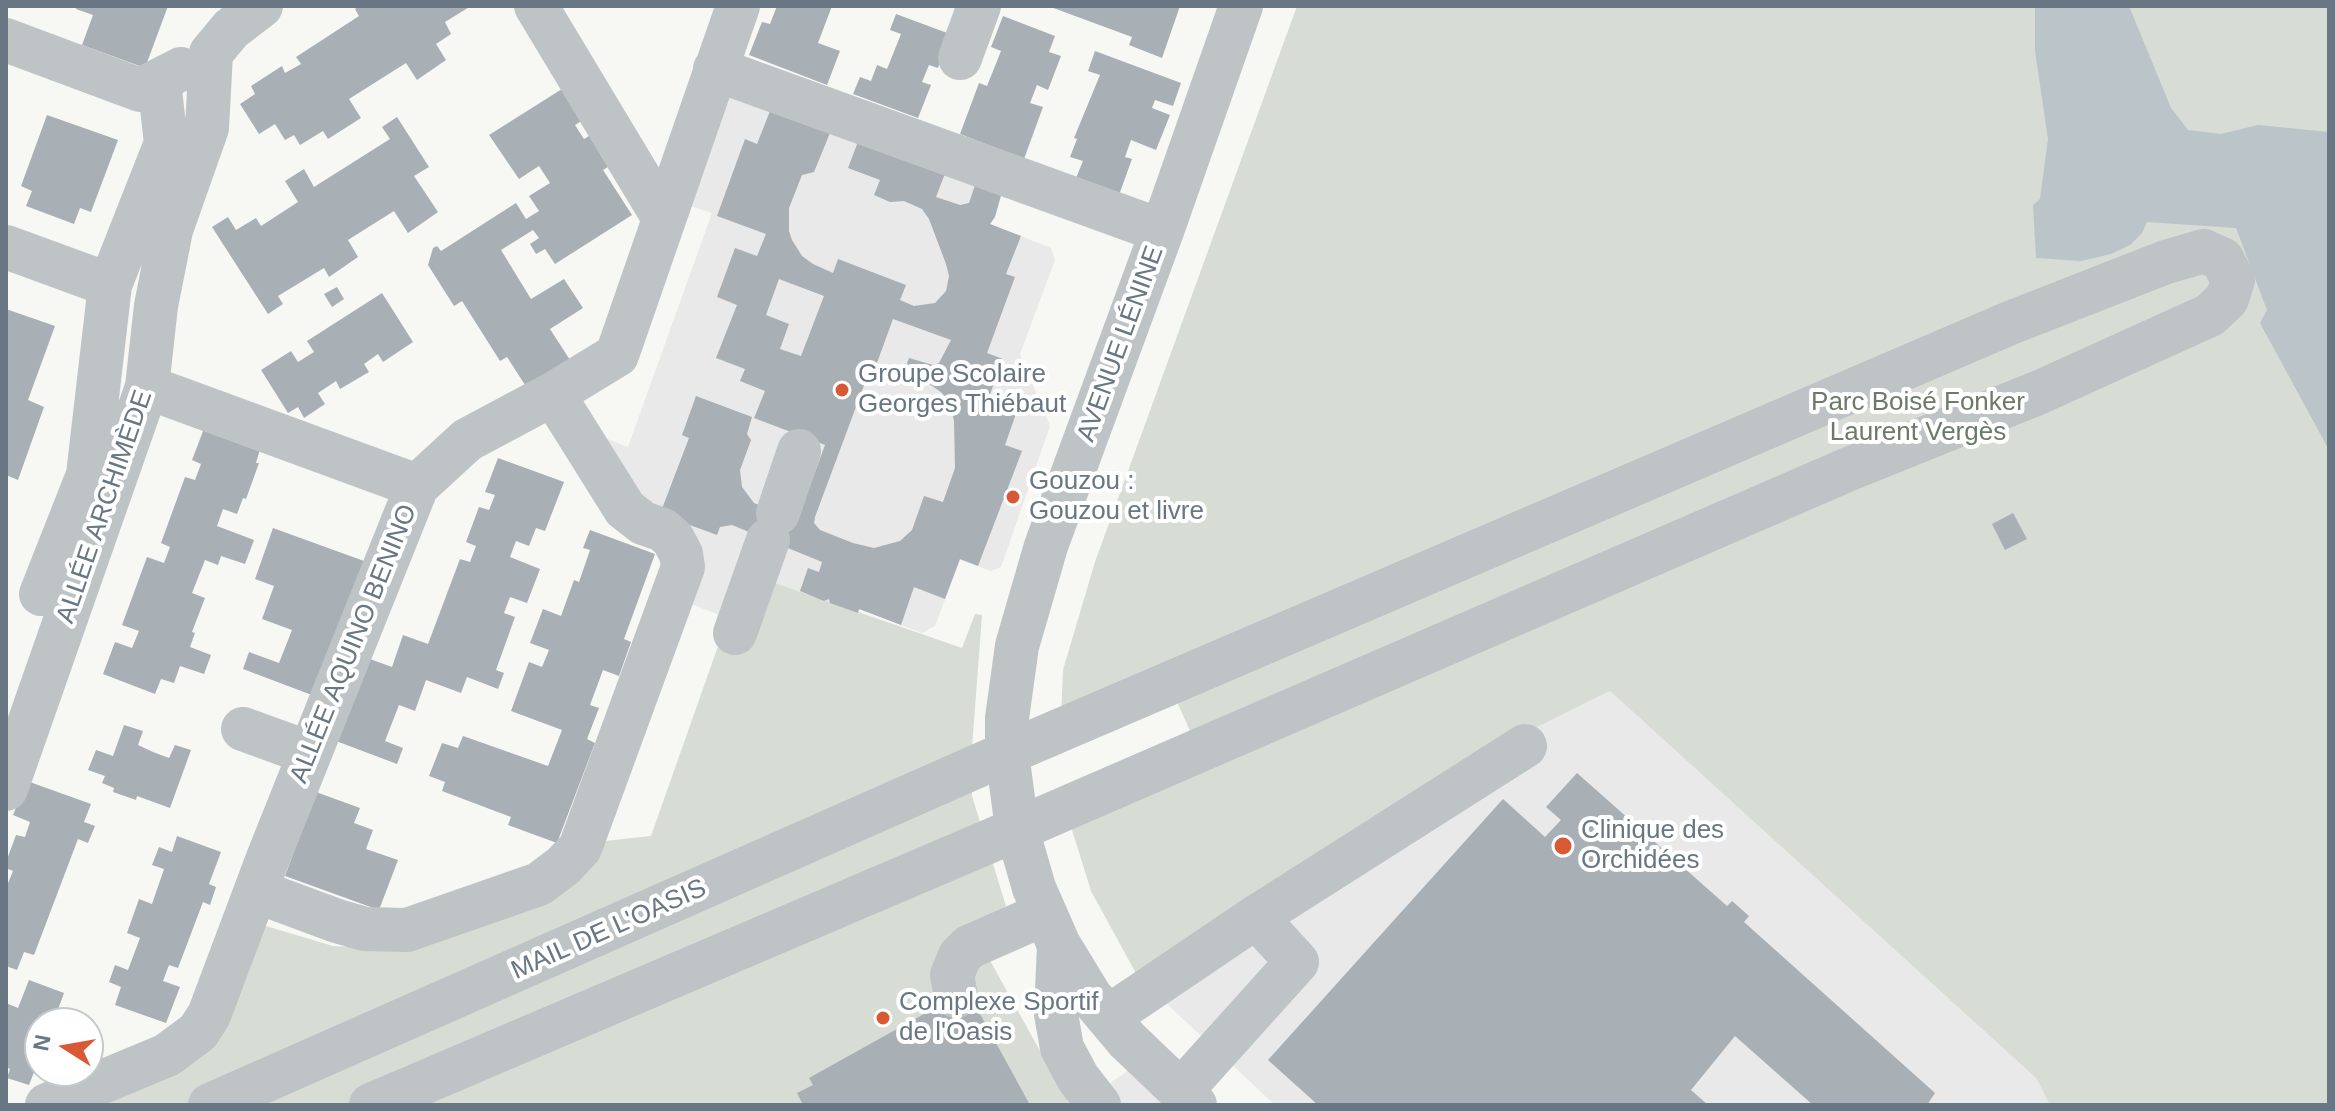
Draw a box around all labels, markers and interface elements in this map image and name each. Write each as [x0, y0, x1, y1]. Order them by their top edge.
street label: AVENUE LÉNINE [1071, 242, 1171, 446]
place label: Groupe Scolaire Georges Thiébaut [858, 359, 1066, 420]
marker: Groupe Scolaire Georges Thiébaut [833, 381, 851, 399]
street label: ALLÉE ARCHIMÈDE [51, 386, 159, 628]
park label: Parc Boisé Fonker Laurent Vergès [1811, 387, 2025, 448]
place label: Gouzou : Gouzou et livre [1029, 466, 1204, 528]
marker: Gouzou : Gouzou et livre [1004, 488, 1022, 506]
street label: ALLÉE AQUINO BENINO [284, 500, 424, 788]
place label: Clinique des Orchidées [1581, 815, 1724, 876]
marker: Clinique des Orchidées [1552, 835, 1574, 857]
street label: MAIL DE L'OASIS [507, 873, 711, 987]
place label: Complexe Sportif de l'Oasis [899, 987, 1098, 1048]
north arrow [24, 1007, 104, 1087]
marker: Complexe Sportif de l'Oasis [874, 1009, 892, 1027]
text: N [28, 1033, 56, 1053]

